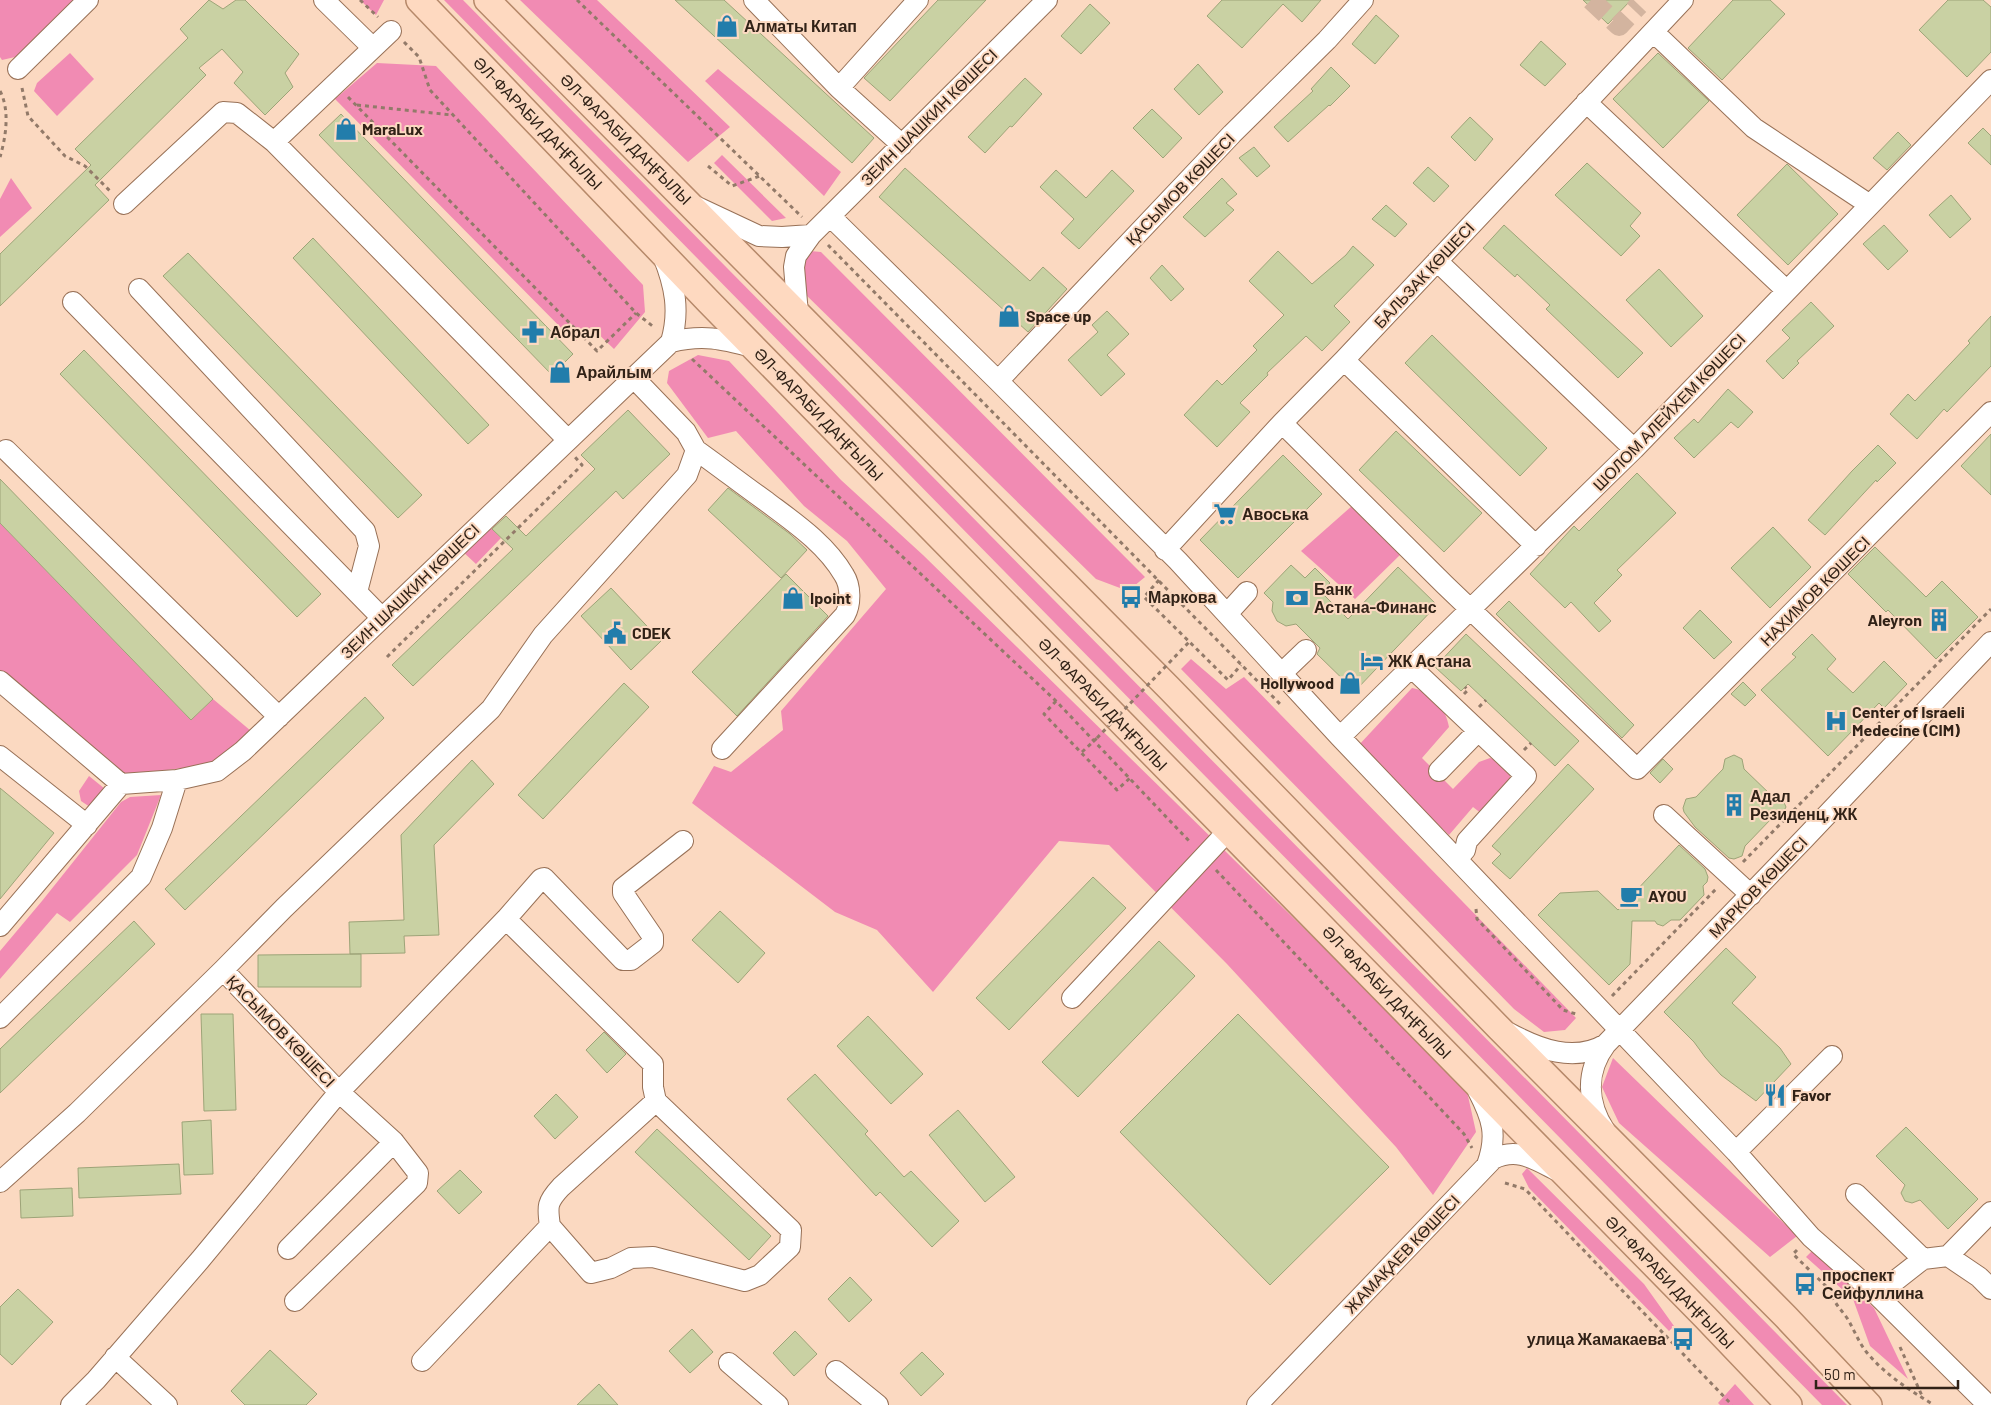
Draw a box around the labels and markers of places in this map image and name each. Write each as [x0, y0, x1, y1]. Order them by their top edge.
shop icon: Алматы Китап [714, 13, 740, 39]
place label: Алматы Китап [744, 16, 857, 35]
shop icon: MaraLux [333, 116, 359, 142]
place label: MaraLux [362, 119, 423, 138]
shop icon: Space up [996, 303, 1022, 329]
place label: Space up [1026, 306, 1091, 325]
pharmacy icon: Абрал [520, 319, 546, 345]
place label: Абрал [550, 322, 600, 341]
shop icon: Арайлым [547, 359, 573, 385]
place label: Арайлым [576, 362, 652, 381]
supermarket icon: Авоська [1212, 501, 1238, 527]
place label: Авоська [1242, 504, 1308, 523]
place label: Банк Астана-Финанс [1314, 579, 1437, 616]
bus stop icon: Маркова [1118, 584, 1144, 610]
shop icon: Ipoint [780, 585, 806, 611]
bank icon: Банк Астана-Финанс [1284, 585, 1310, 611]
place label: Маркова [1148, 587, 1216, 606]
place label: Ipoint [810, 588, 851, 607]
building icon: Aleyron [1926, 607, 1952, 633]
place label: Aleyron [1867, 610, 1922, 629]
public building icon: CDEK [602, 620, 628, 646]
place label: CDEK [632, 623, 671, 642]
hotel icon: ЖК Астана [1359, 648, 1385, 674]
place label: ЖК Астана [1387, 651, 1471, 670]
shop icon: Hollywood [1337, 670, 1363, 696]
place label: Hollywood [1260, 673, 1334, 692]
place label: Center of Israeli Medecine (CIM) [1852, 702, 1965, 739]
hospital icon: Center of Israeli Medecine (CIM) [1823, 708, 1849, 734]
place label: Адал Резиденц, ЖК [1750, 786, 1857, 823]
building icon: Адал Резиденц, ЖК [1721, 792, 1747, 818]
cafe icon: AYOU [1618, 883, 1644, 909]
place label: AYOU [1648, 886, 1687, 905]
restaurant icon: Favor [1762, 1082, 1788, 1108]
place label: Favor [1792, 1085, 1831, 1104]
place label: проспект Сейфуллина [1822, 1265, 1924, 1302]
bus stop icon: проспект Сейфуллина [1792, 1271, 1818, 1297]
bus stop icon: улица Жамакаева [1670, 1326, 1696, 1352]
place label: улица Жамакаева [1527, 1329, 1666, 1348]

